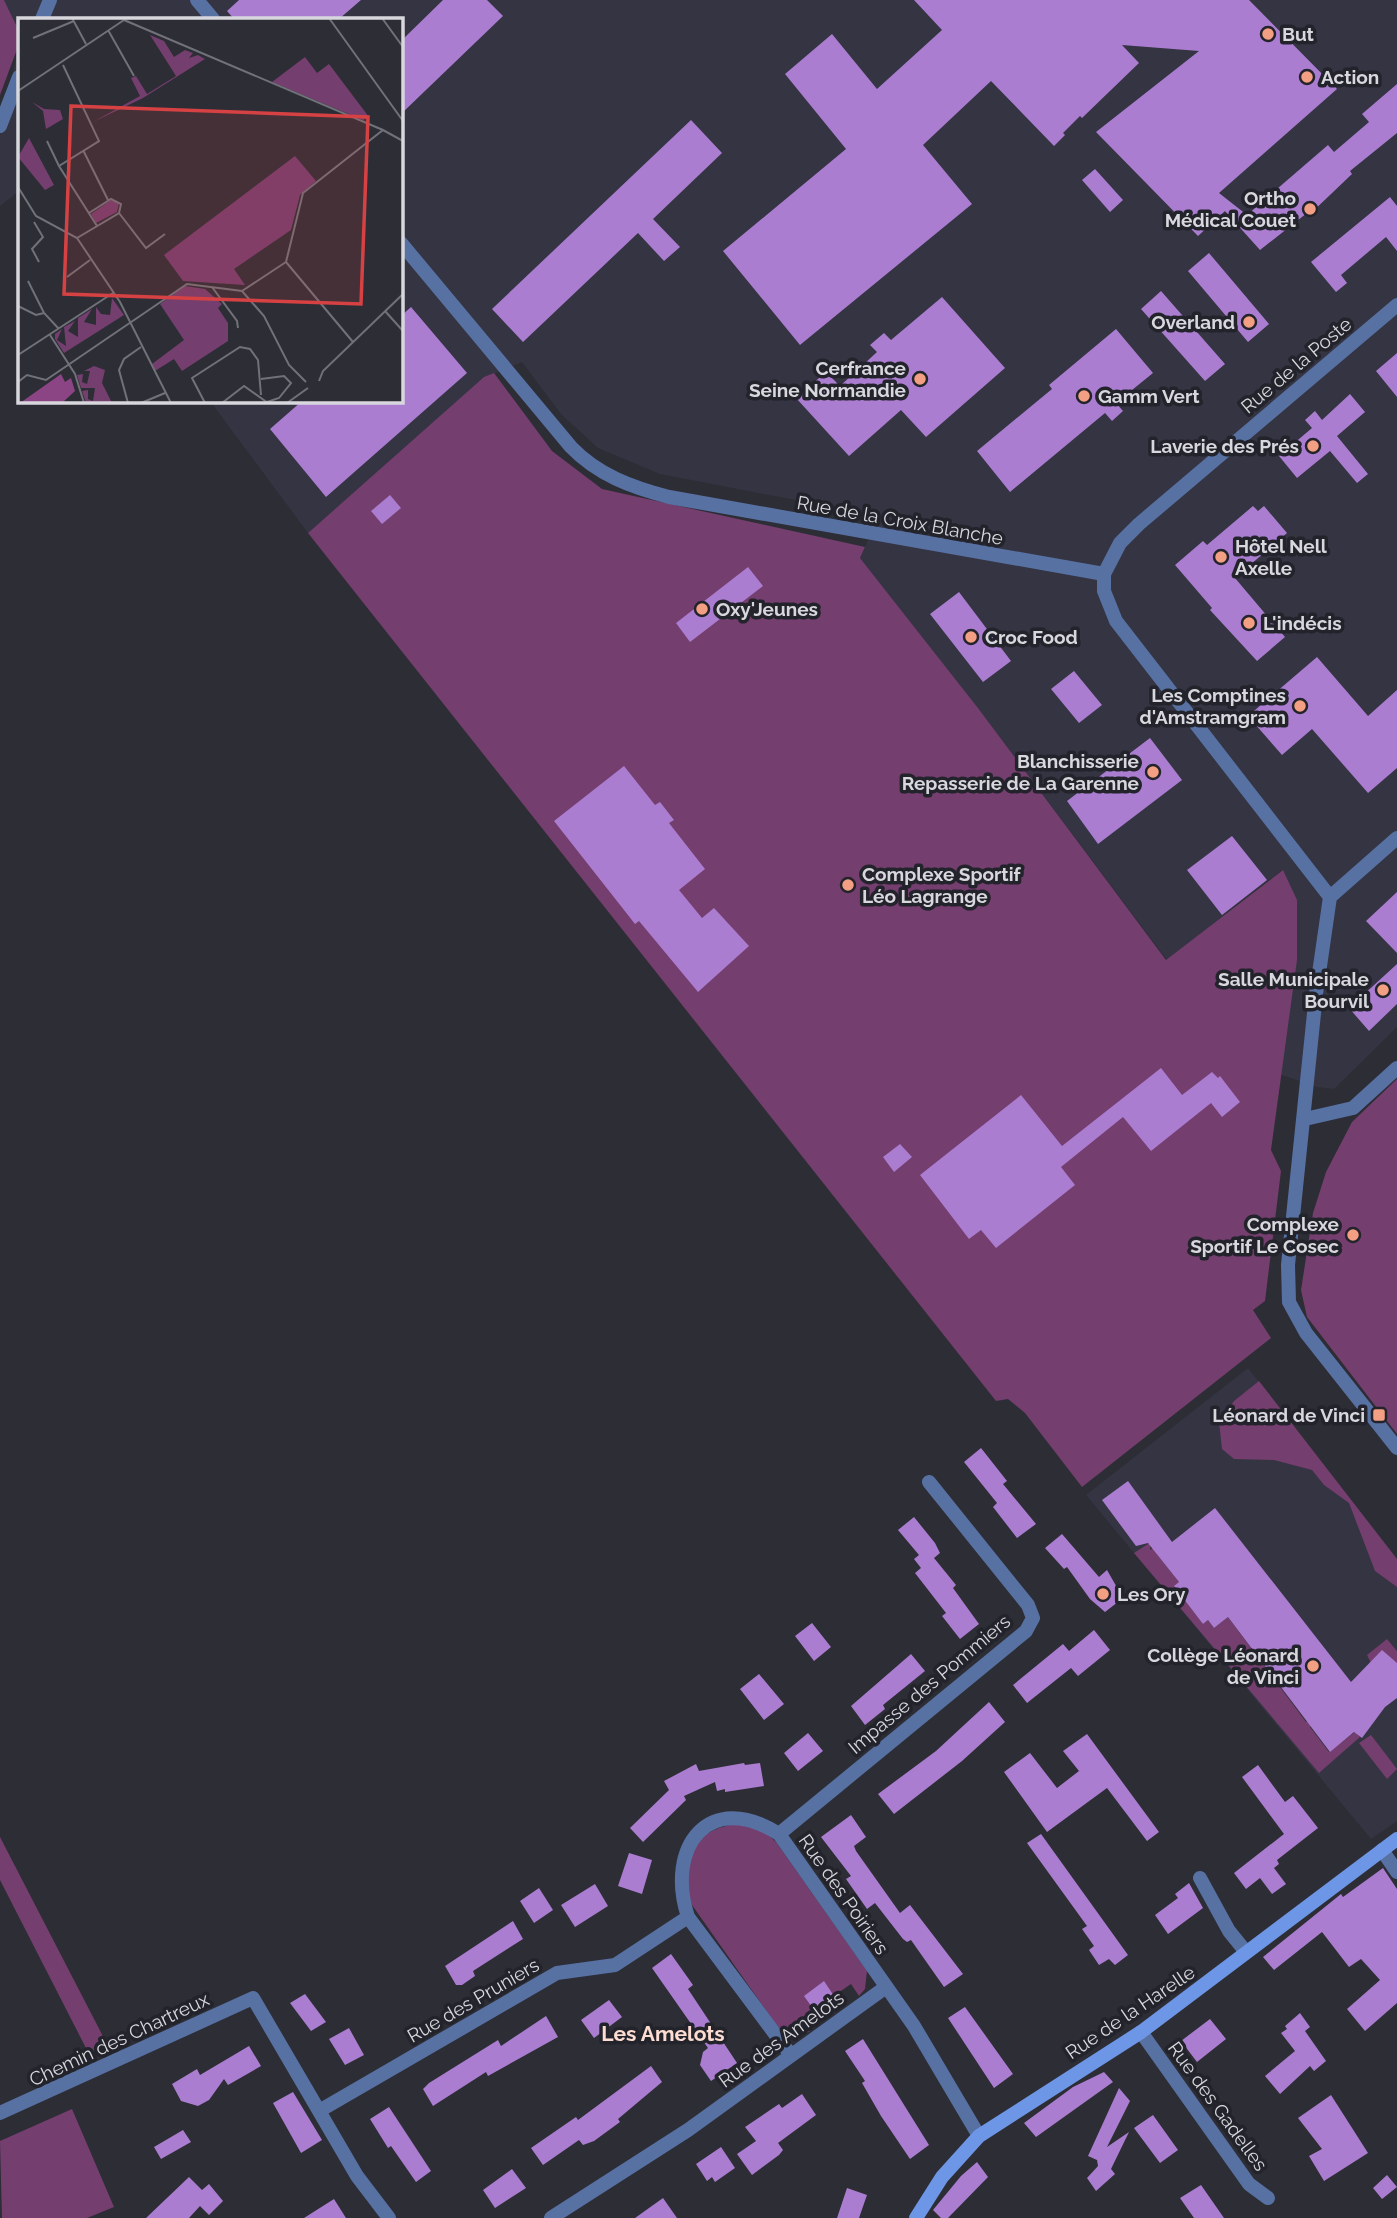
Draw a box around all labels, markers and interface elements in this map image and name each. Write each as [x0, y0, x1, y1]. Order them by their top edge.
inset map [18, 18, 402, 402]
place label: But [1282, 23, 1315, 45]
marker: But [1260, 26, 1276, 42]
place label: Action [1321, 66, 1379, 88]
marker: Action [1299, 69, 1315, 85]
place label: Ortho Médical Couet [1165, 187, 1297, 231]
marker: Ortho Médical Couet [1302, 201, 1318, 217]
place label: Overland [1151, 311, 1235, 333]
street label: Rue de la Poste [1236, 312, 1356, 418]
marker: Overland [1241, 314, 1257, 330]
place label: Cerfrance Seine Normandie [749, 357, 906, 401]
marker: Cerfrance Seine Normandie [912, 371, 928, 387]
place label: Gamm Vert [1098, 385, 1200, 407]
marker: Gamm Vert [1076, 388, 1092, 404]
place label: Laverie des Prés [1150, 435, 1299, 457]
marker: Laverie des Prés [1305, 438, 1321, 454]
street label: Rue de la Croix Blanche [795, 491, 1005, 549]
place label: Hôtel Nell Axelle [1235, 535, 1328, 579]
marker: Hôtel Nell Axelle [1213, 549, 1229, 565]
place label: Oxy'Jeunes [716, 598, 818, 620]
marker: Oxy'Jeunes [694, 601, 710, 617]
place label: L'indécis [1263, 612, 1342, 634]
marker: L'indécis [1241, 615, 1257, 631]
place label: Croc Food [985, 626, 1078, 648]
marker: Croc Food [963, 629, 979, 645]
place label: Les Comptines d'Amstramgram [1140, 684, 1286, 728]
marker: Les Comptines d'Amstramgram [1292, 698, 1308, 714]
place label: Blanchisserie Repasserie de La Garenne [902, 750, 1139, 794]
marker: Blanchisserie Repasserie de La Garenne [1145, 764, 1161, 780]
place label: Complexe Sportif Léo Lagrange [862, 863, 1021, 907]
marker: Complexe Sportif Léo Lagrange [840, 877, 856, 893]
place label: Salle Municipale Bourvil [1218, 968, 1370, 1012]
marker: Salle Municipale Bourvil [1375, 982, 1391, 998]
place label: Complexe Sportif Le Cosec [1190, 1213, 1339, 1257]
marker: Complexe Sportif Le Cosec [1345, 1227, 1361, 1243]
place label: Léonard de Vinci [1212, 1404, 1365, 1426]
marker: Léonard de Vinci [1371, 1407, 1387, 1423]
place label: Les Ory [1117, 1583, 1186, 1605]
marker: Les Ory [1095, 1586, 1111, 1602]
street label: Impasse des Pommiers [844, 1610, 1014, 1758]
place label: Collège Léonard de Vinci [1147, 1644, 1299, 1688]
marker: Collège Léonard de Vinci [1305, 1658, 1321, 1674]
street label: Rue des Poiriers [794, 1830, 894, 1958]
street label: Rue des Pruniers [403, 1953, 543, 2047]
street label: Rue de la Harelle [1061, 1961, 1199, 2063]
street label: Rue des Amelots [714, 1986, 848, 2092]
street label: Chemin des Chartreux [26, 1988, 213, 2090]
district label: Les Amelots [601, 2021, 725, 2046]
street label: Rue des Gadelles [1164, 2037, 1272, 2175]

